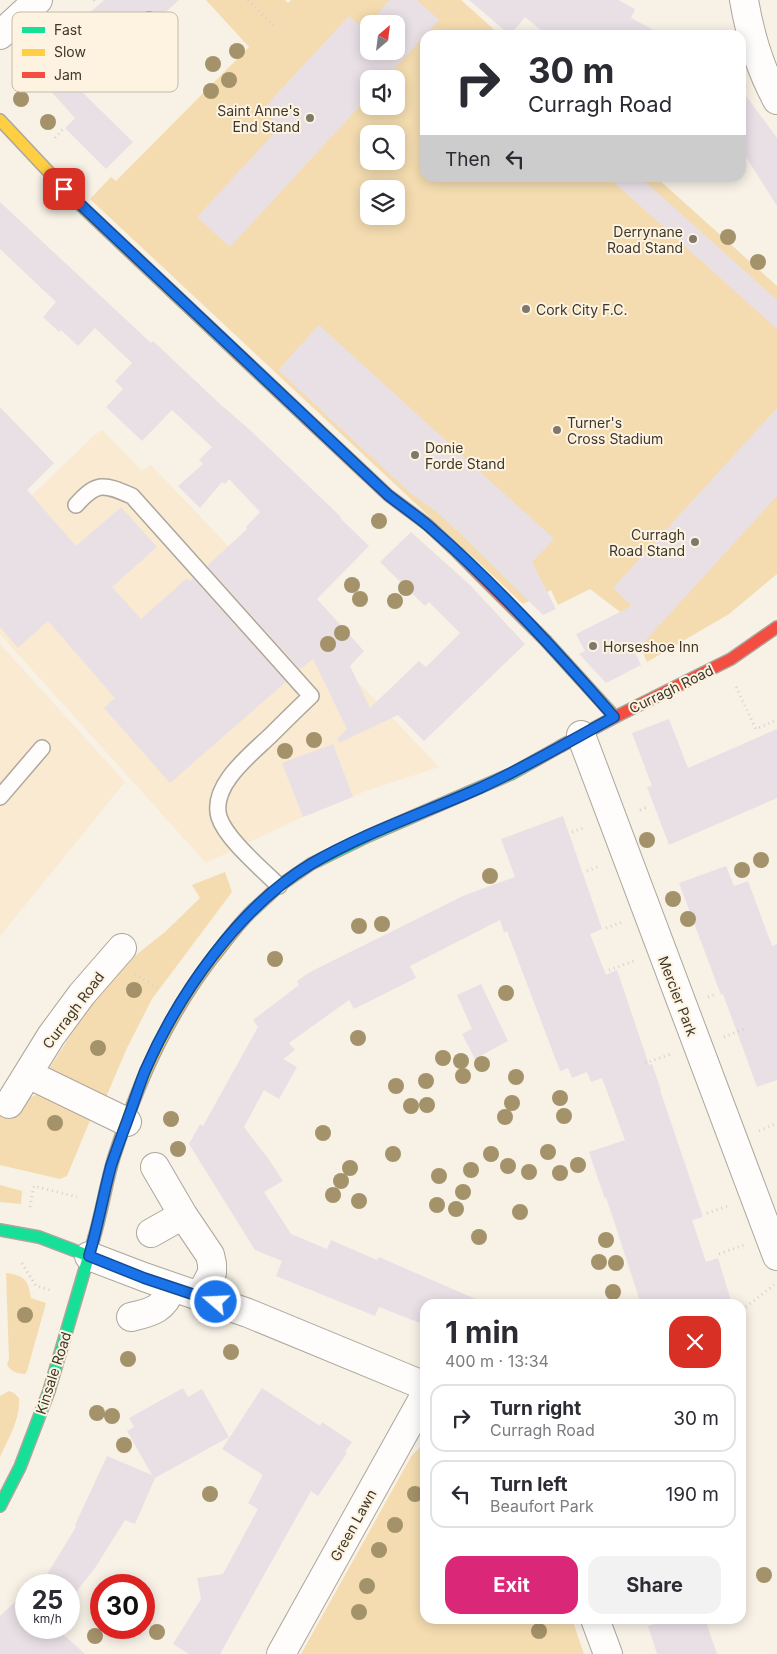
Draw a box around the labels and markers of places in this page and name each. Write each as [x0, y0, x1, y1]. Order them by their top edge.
place label: Saint Anne's End Stand [217, 102, 300, 135]
marker: Saint Anne's End Stand [304, 112, 316, 124]
pin [43, 168, 85, 210]
place label: Derrynane Road Stand [607, 223, 683, 256]
marker: Derrynane Road Stand [687, 233, 699, 245]
place label: Cork City F.C. [536, 301, 627, 318]
marker: Cork City F.C. [520, 303, 532, 315]
place label: Turner's Cross Stadium [567, 414, 663, 447]
marker: Turner's Cross Stadium [551, 424, 563, 436]
place label: Donie Forde Stand [425, 439, 505, 472]
marker: Donie Forde Stand [409, 449, 421, 461]
place label: Curragh Road Stand [609, 526, 685, 559]
marker: Curragh Road Stand [689, 536, 701, 548]
place label: Horseshoe Inn [603, 638, 699, 655]
marker: Horseshoe Inn [587, 640, 599, 652]

